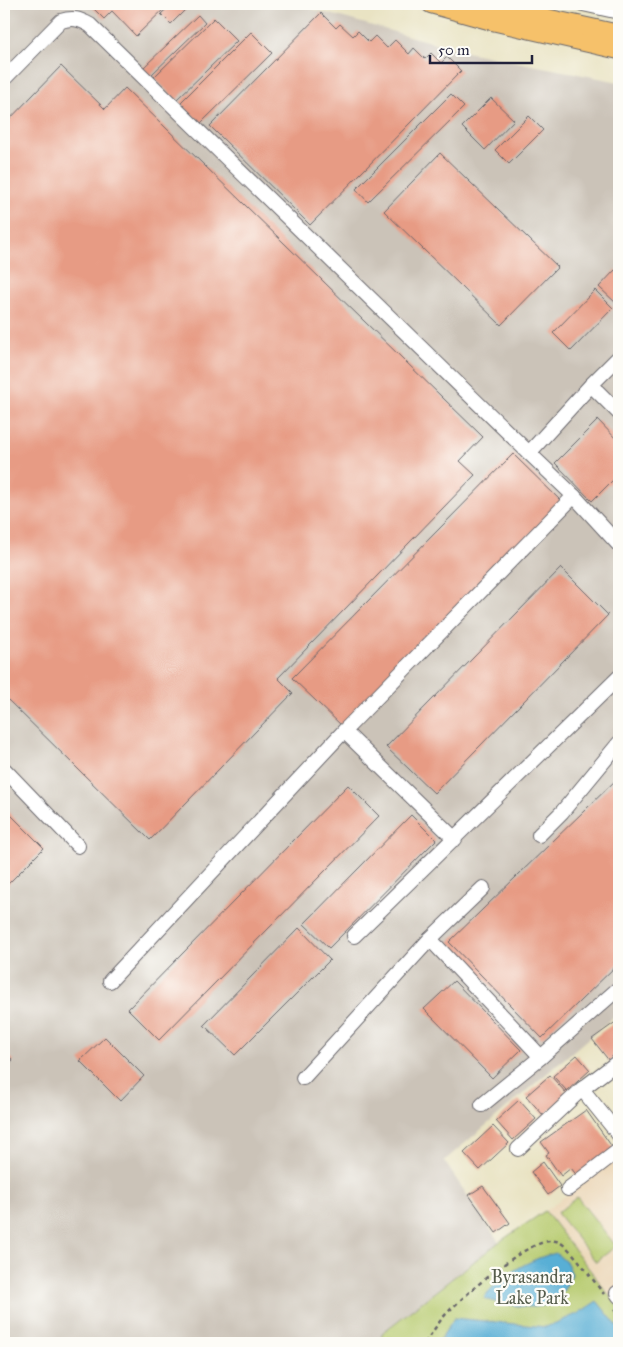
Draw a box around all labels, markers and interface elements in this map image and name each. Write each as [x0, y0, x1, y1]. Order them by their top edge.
scale bar [430, 32, 533, 64]
text: 50 m [438, 41, 470, 59]
park label: Byrasandra Lake Park [491, 1266, 573, 1309]

